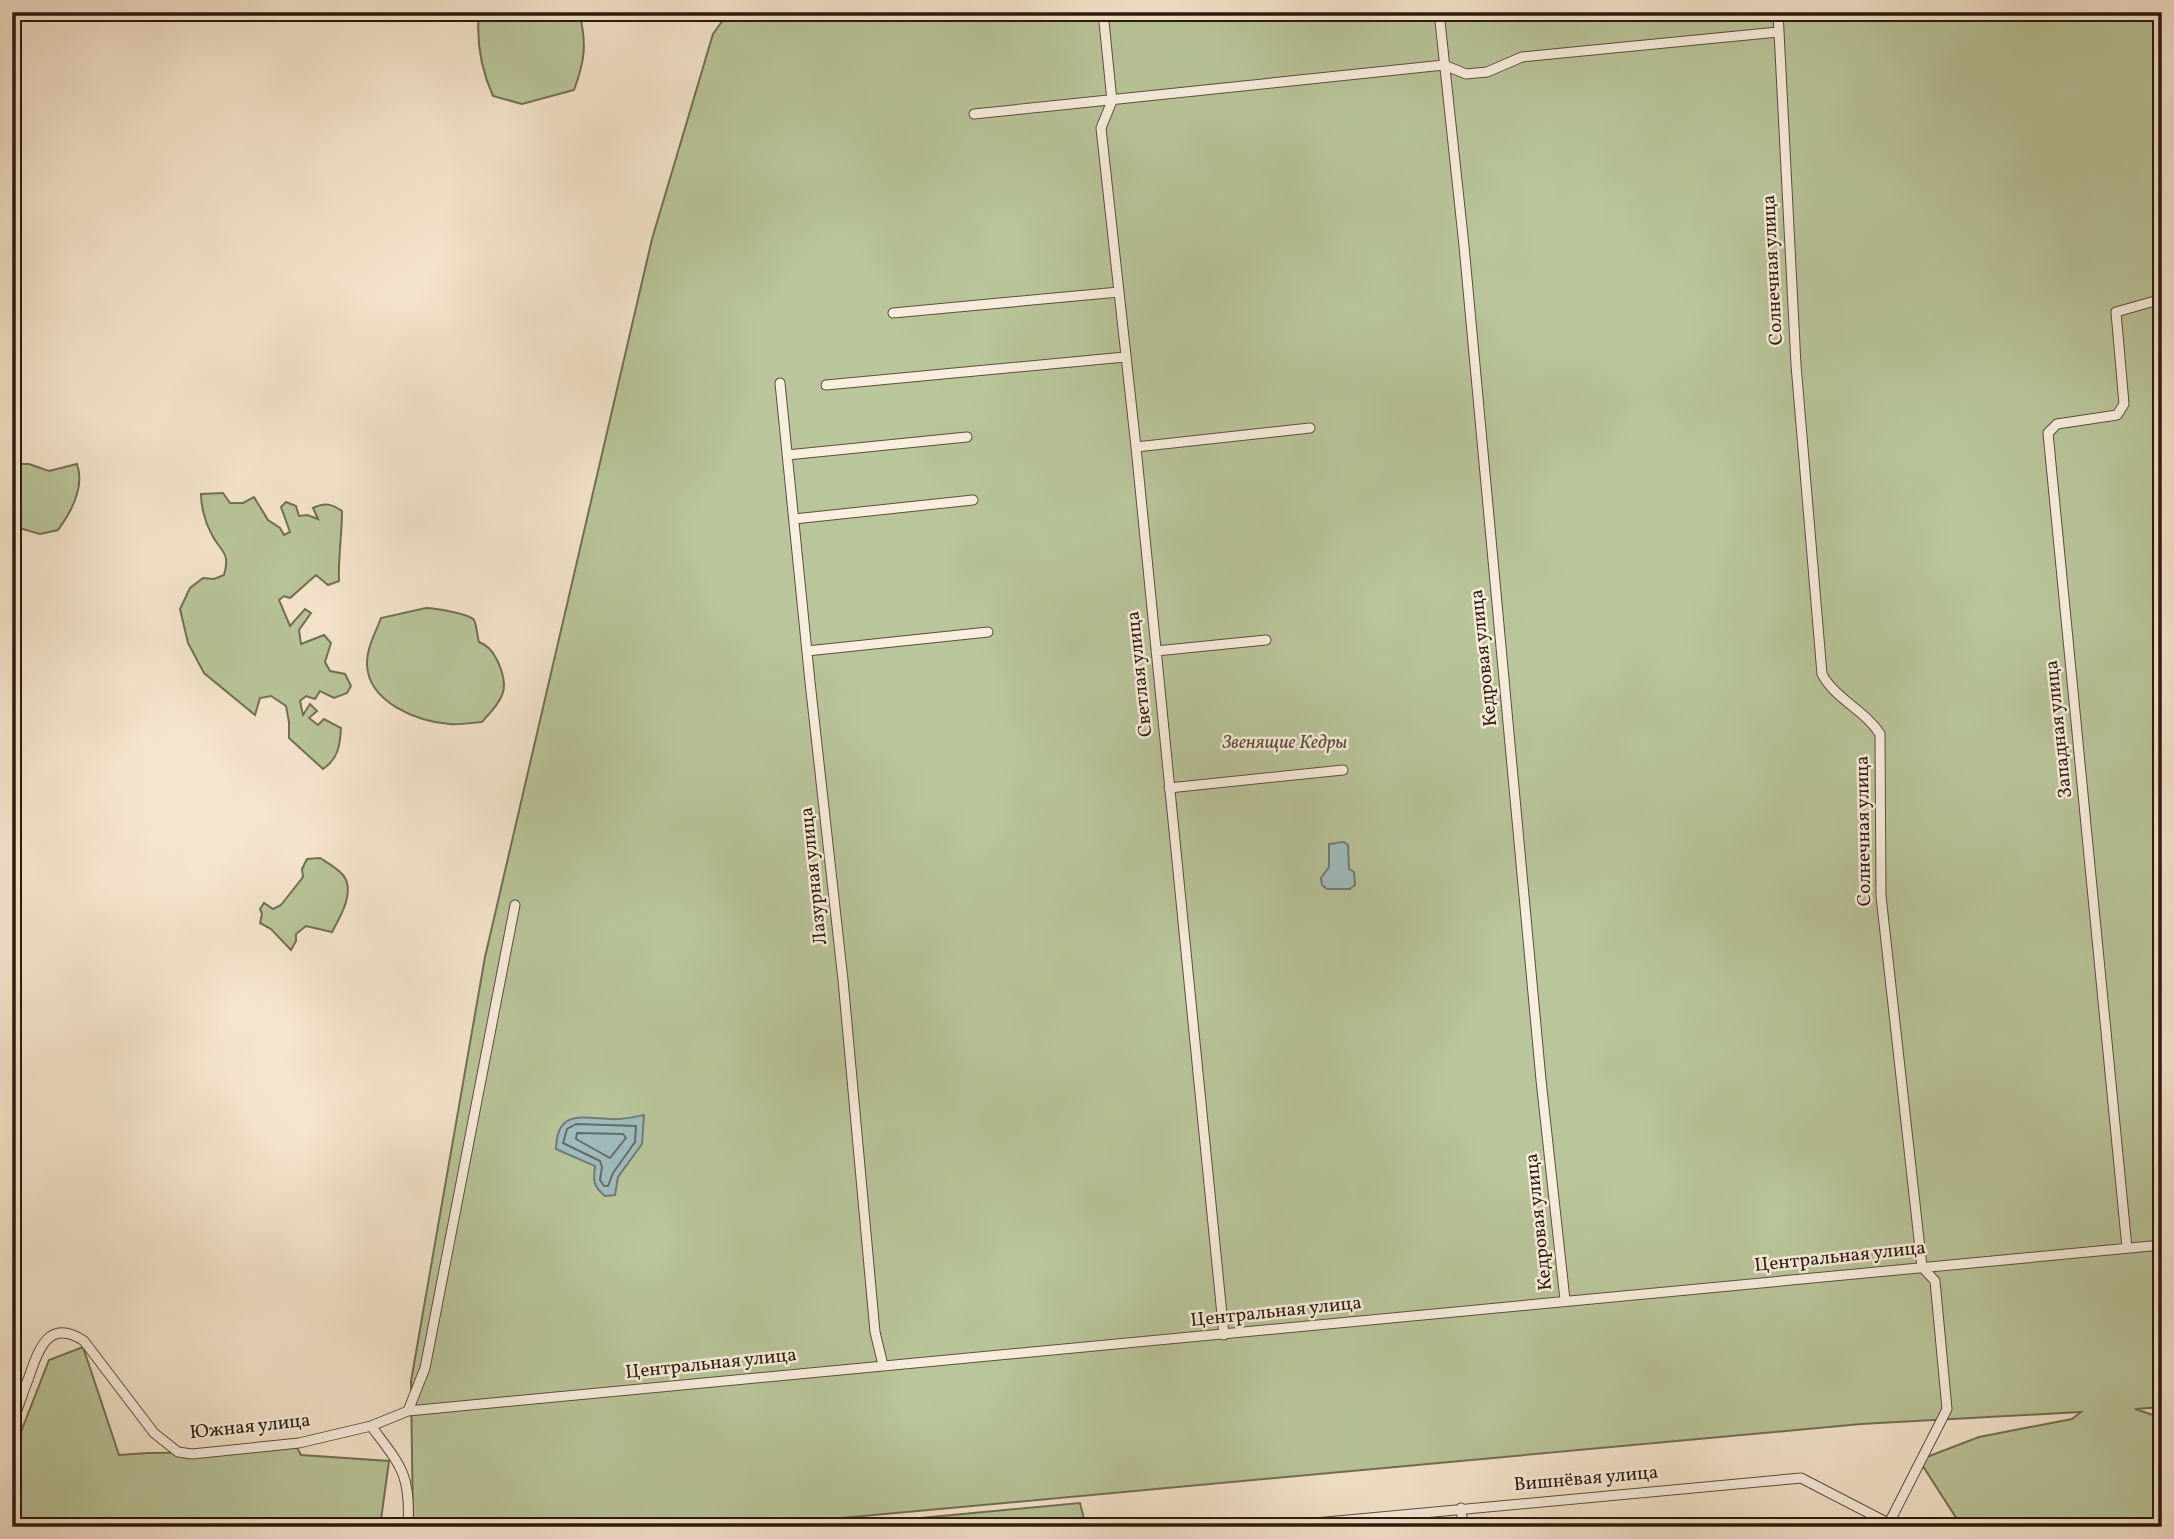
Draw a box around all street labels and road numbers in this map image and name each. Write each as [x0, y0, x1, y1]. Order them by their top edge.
street label: Солнечная улица [1756, 194, 1790, 346]
street label: Кедровая улица [1464, 588, 1504, 728]
street label: Светлая улица [1120, 610, 1160, 738]
street label: Западная улица [2039, 659, 2079, 799]
street label: Солнечная улица [1850, 755, 1878, 907]
street label: Лазурная улица [794, 806, 834, 946]
street label: Кедровая улица [1519, 1152, 1559, 1292]
street label: Центральная улица [1753, 1235, 1927, 1279]
street label: Центральная улица [1189, 1290, 1363, 1334]
street label: Центральная улица [624, 1342, 798, 1386]
street label: Южная улица [188, 1408, 312, 1446]
street label: Вишнёвая улица [1513, 1460, 1659, 1498]

